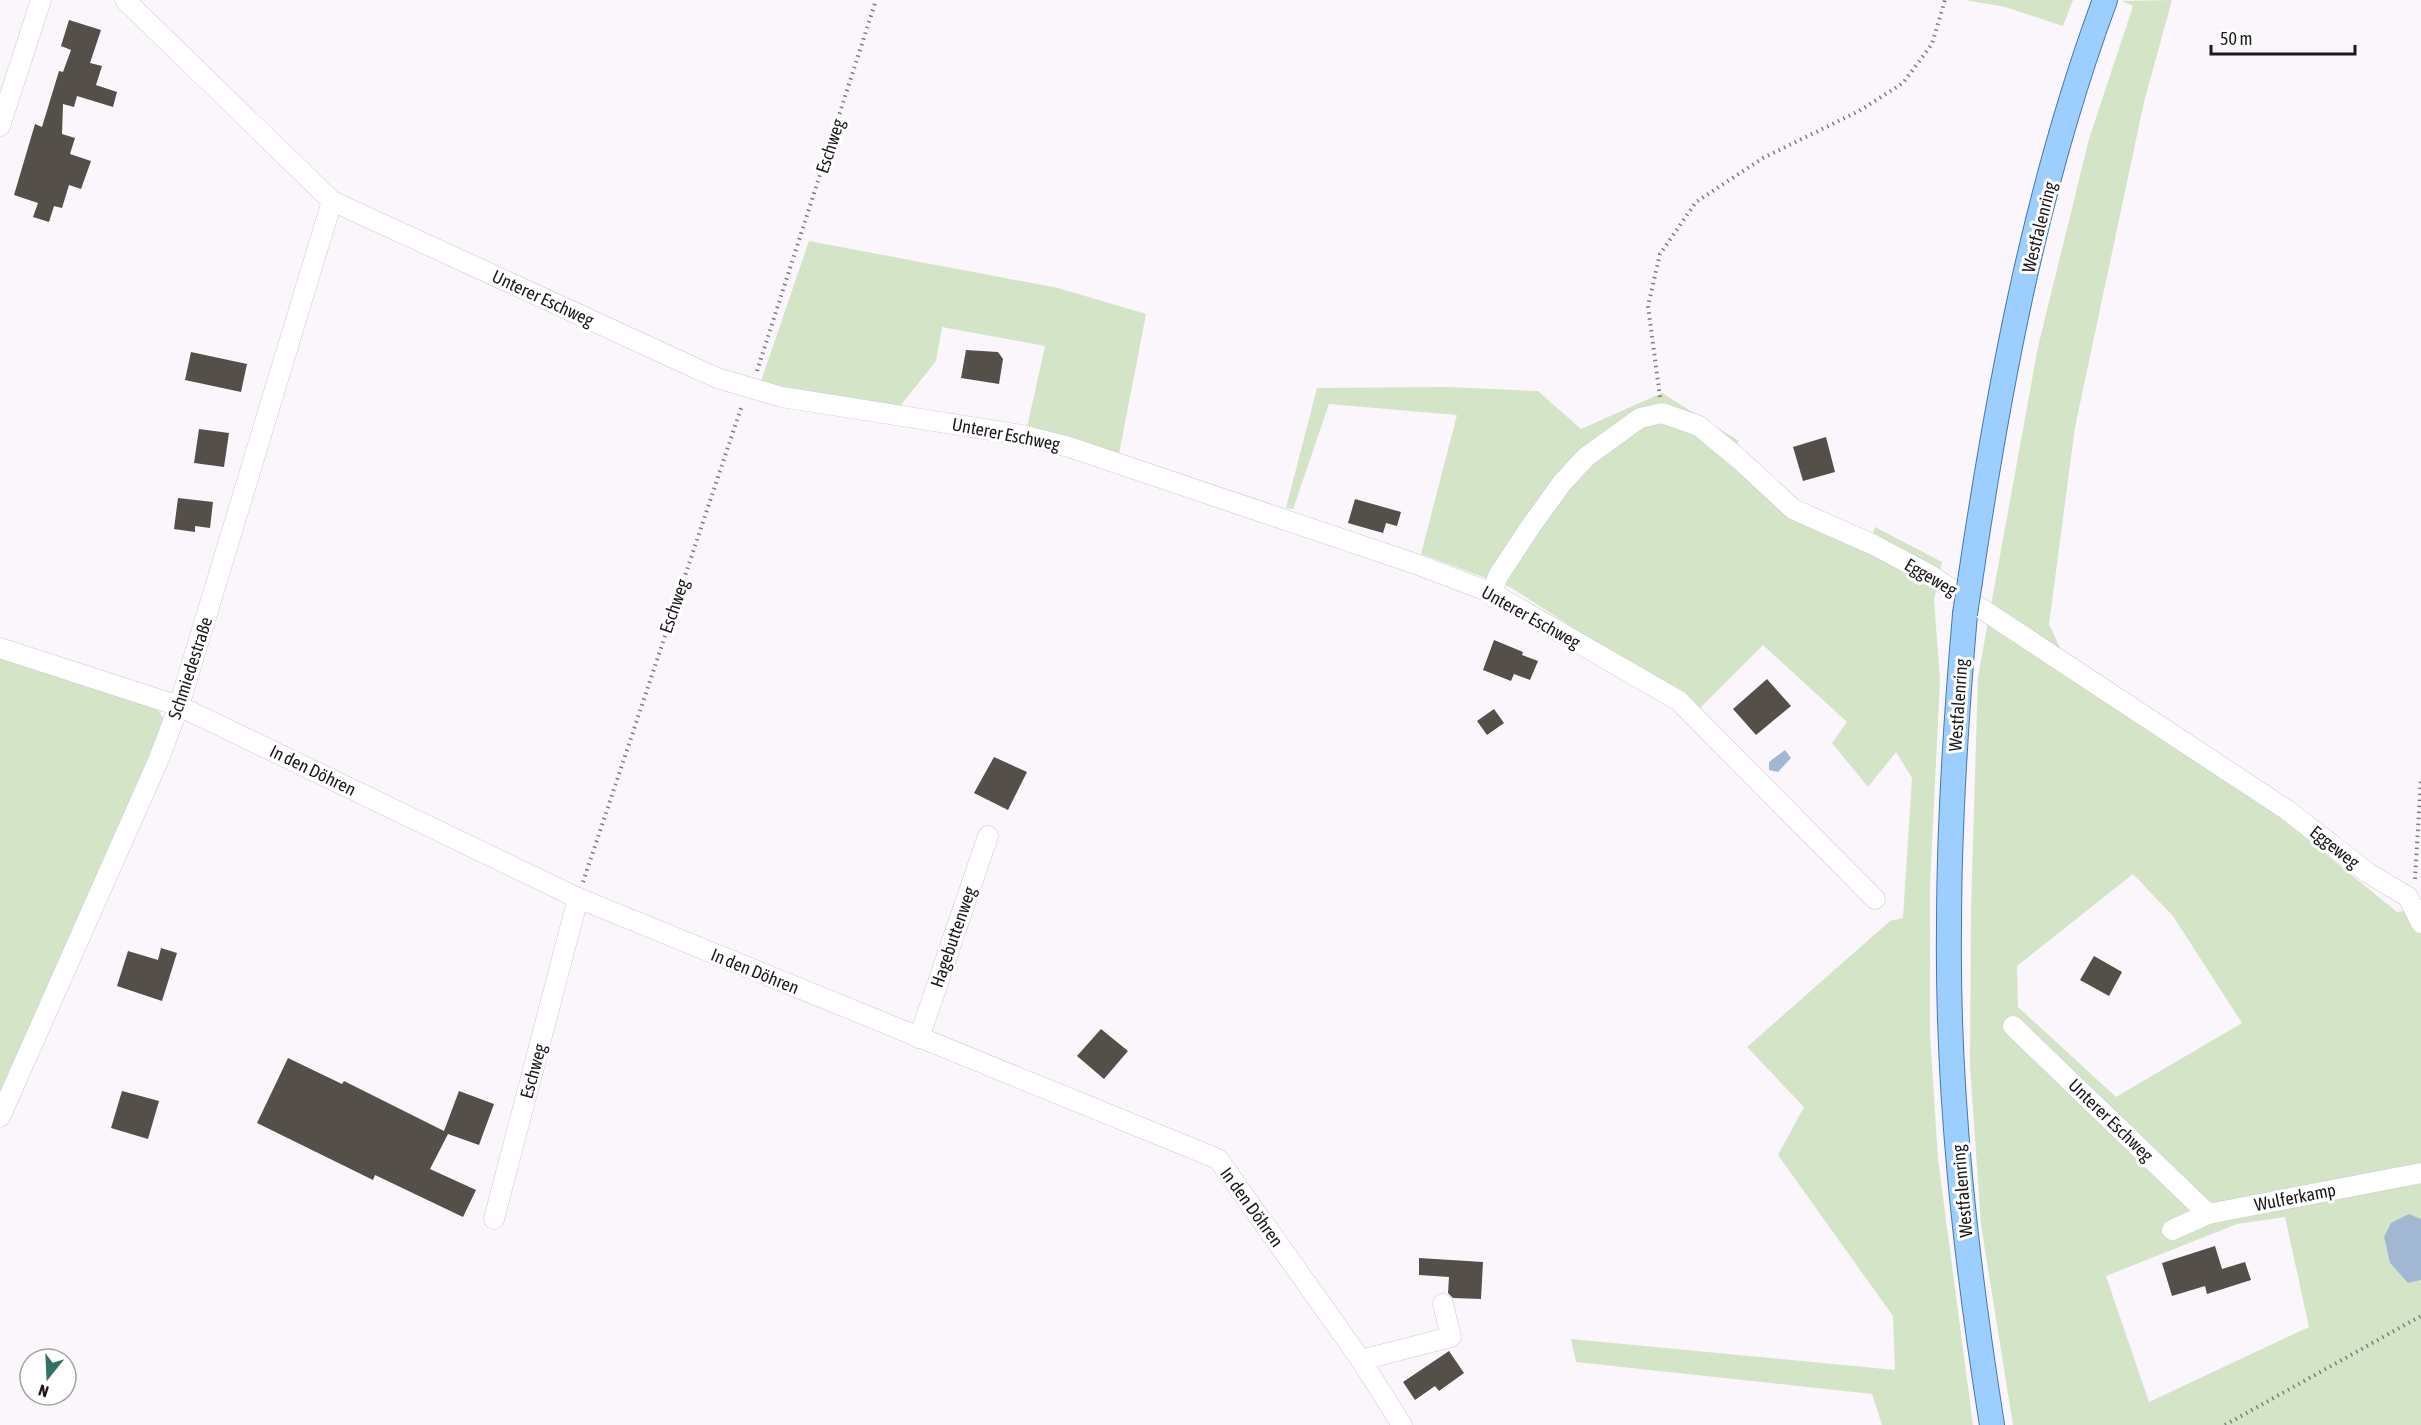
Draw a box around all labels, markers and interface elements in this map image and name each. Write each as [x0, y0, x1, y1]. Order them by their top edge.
scale bar [2211, 18, 2355, 56]
text: 50 m [2220, 28, 2252, 49]
street label: Eschweg [811, 116, 849, 176]
street label: Westfalenring [2018, 179, 2060, 275]
street label: Unterer Eschweg [489, 265, 597, 331]
street label: Unterer Eschweg [950, 413, 1062, 455]
street label: Eggeweg [1901, 554, 1961, 600]
street label: Eschweg [655, 576, 693, 636]
street label: Unterer Eschweg [1478, 581, 1584, 653]
street label: Schmiedestraße [164, 614, 216, 722]
street label: Westfalenring [1944, 658, 1972, 752]
street label: In den Döhren [267, 740, 359, 800]
street label: Eggeweg [2306, 821, 2364, 873]
street label: Hagebuttenweg [926, 884, 980, 990]
street label: In den Döhren [708, 944, 802, 998]
street label: Eschweg [516, 1041, 550, 1101]
street label: Unterer Eschweg [2064, 1074, 2158, 1166]
street label: Westfalenring [1947, 1144, 1977, 1238]
street label: In den Döhren [1216, 1163, 1288, 1251]
street label: Wulferkamp [2253, 1179, 2337, 1215]
north arrow [18, 1347, 78, 1407]
text: N [36, 1381, 51, 1401]

